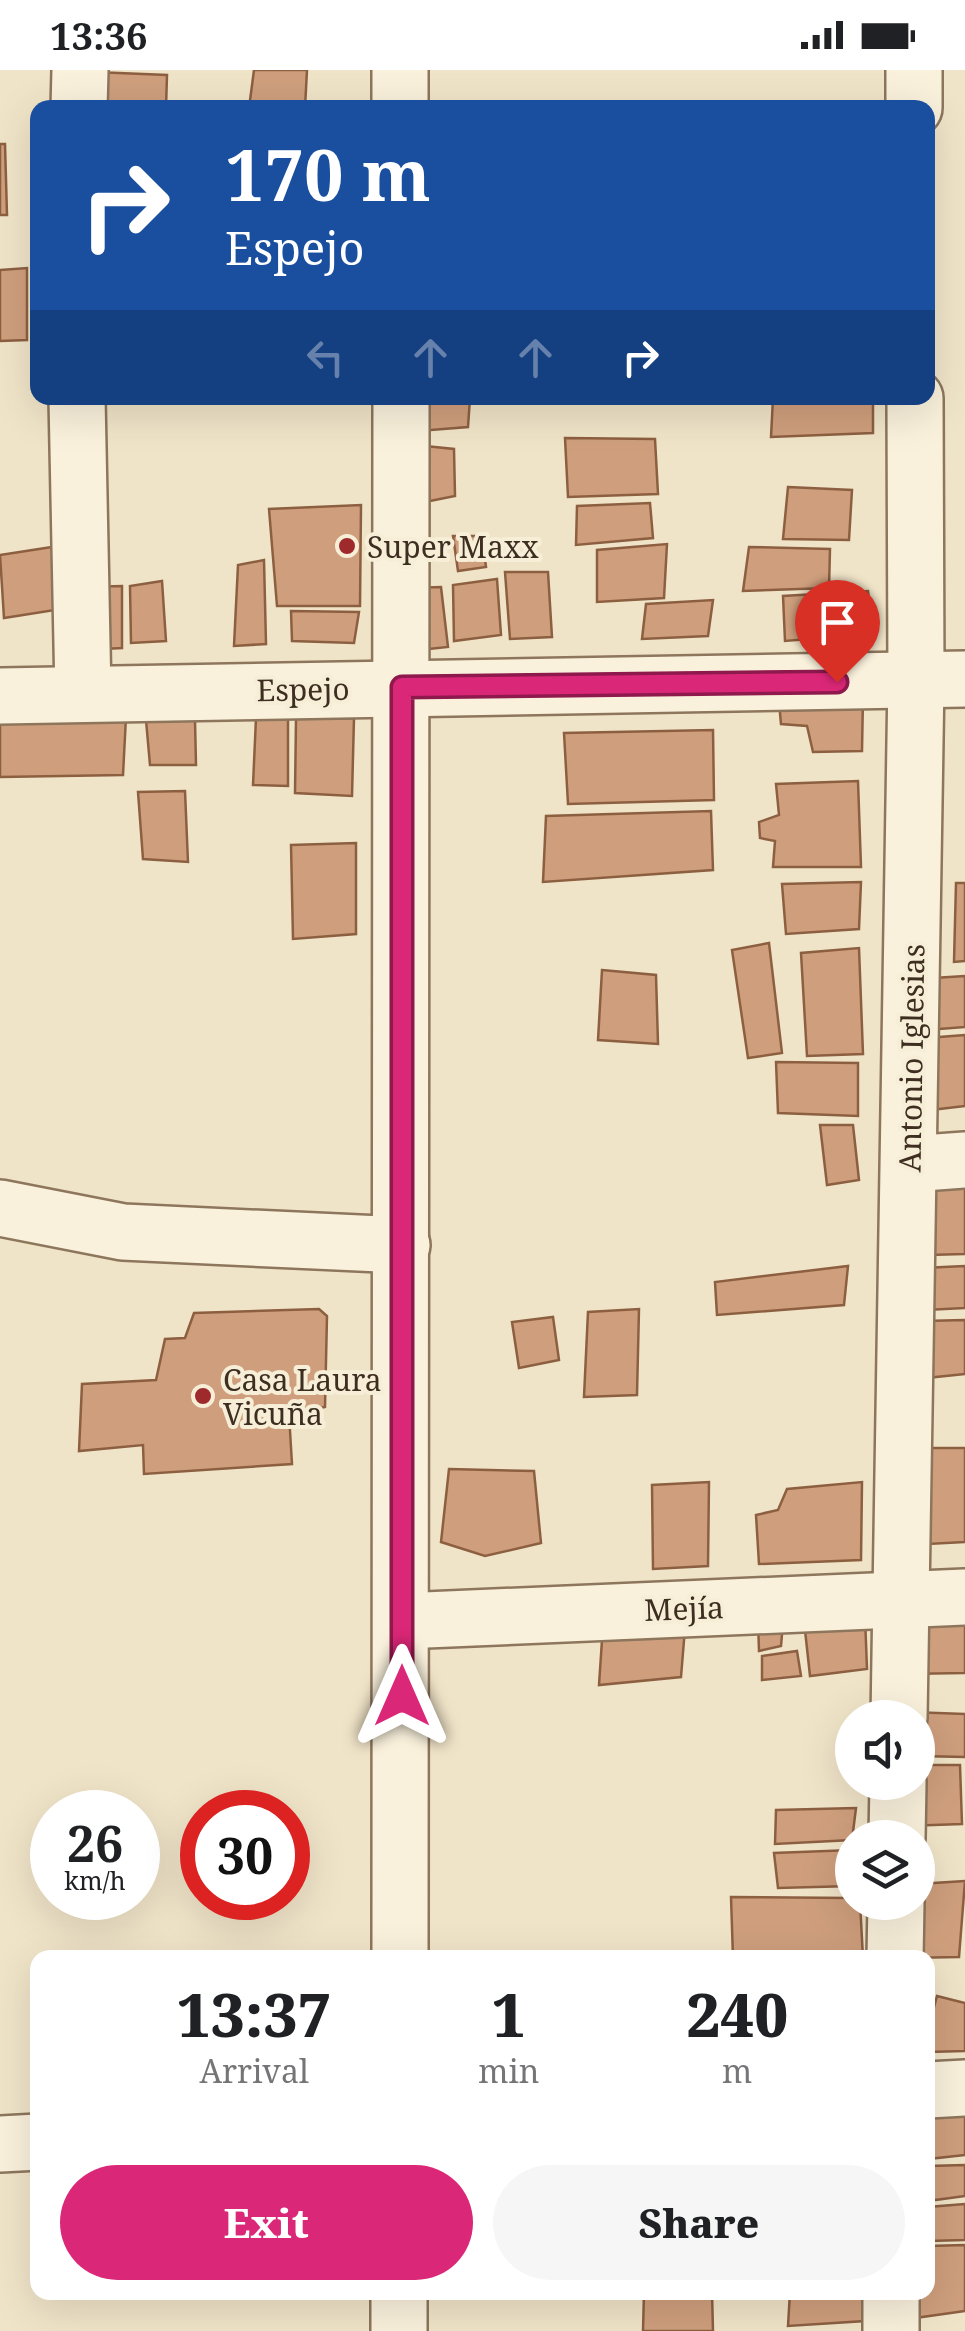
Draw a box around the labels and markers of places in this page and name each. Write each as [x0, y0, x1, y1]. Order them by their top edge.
place label: Super Maxx [367, 526, 539, 567]
marker: Super Maxx [336, 535, 358, 557]
pin [795, 580, 880, 683]
place label: Casa Laura Vicuña [223, 1359, 382, 1434]
marker: Casa Laura Vicuña [192, 1385, 214, 1407]

